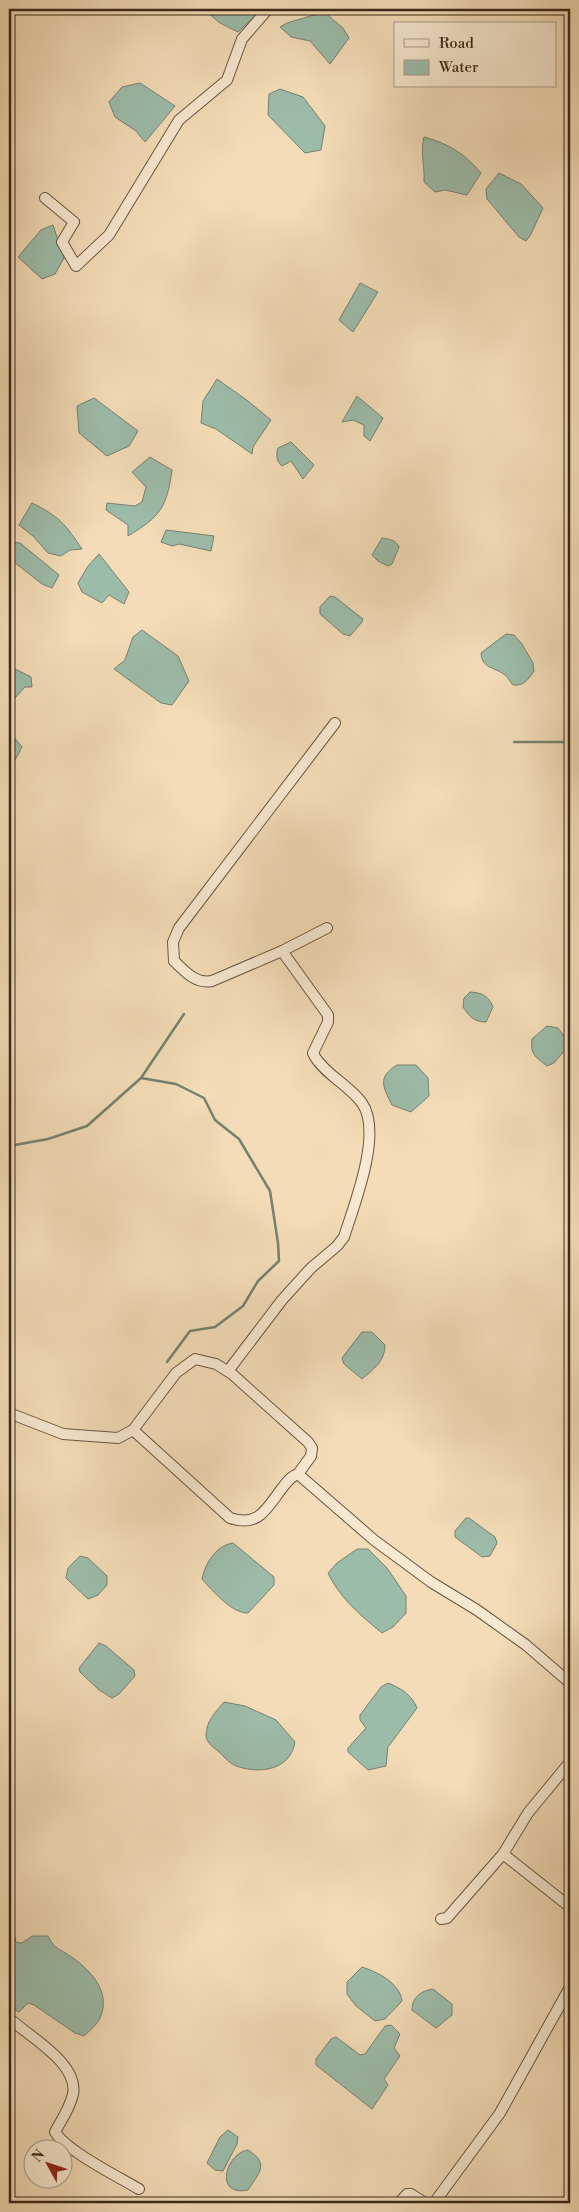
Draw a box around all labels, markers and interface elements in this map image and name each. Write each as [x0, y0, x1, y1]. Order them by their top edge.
legend [394, 22, 556, 88]
text: Road [439, 34, 474, 53]
text: Water [438, 58, 479, 77]
north arrow [22, 2140, 72, 2190]
text: N [28, 2146, 49, 2166]

